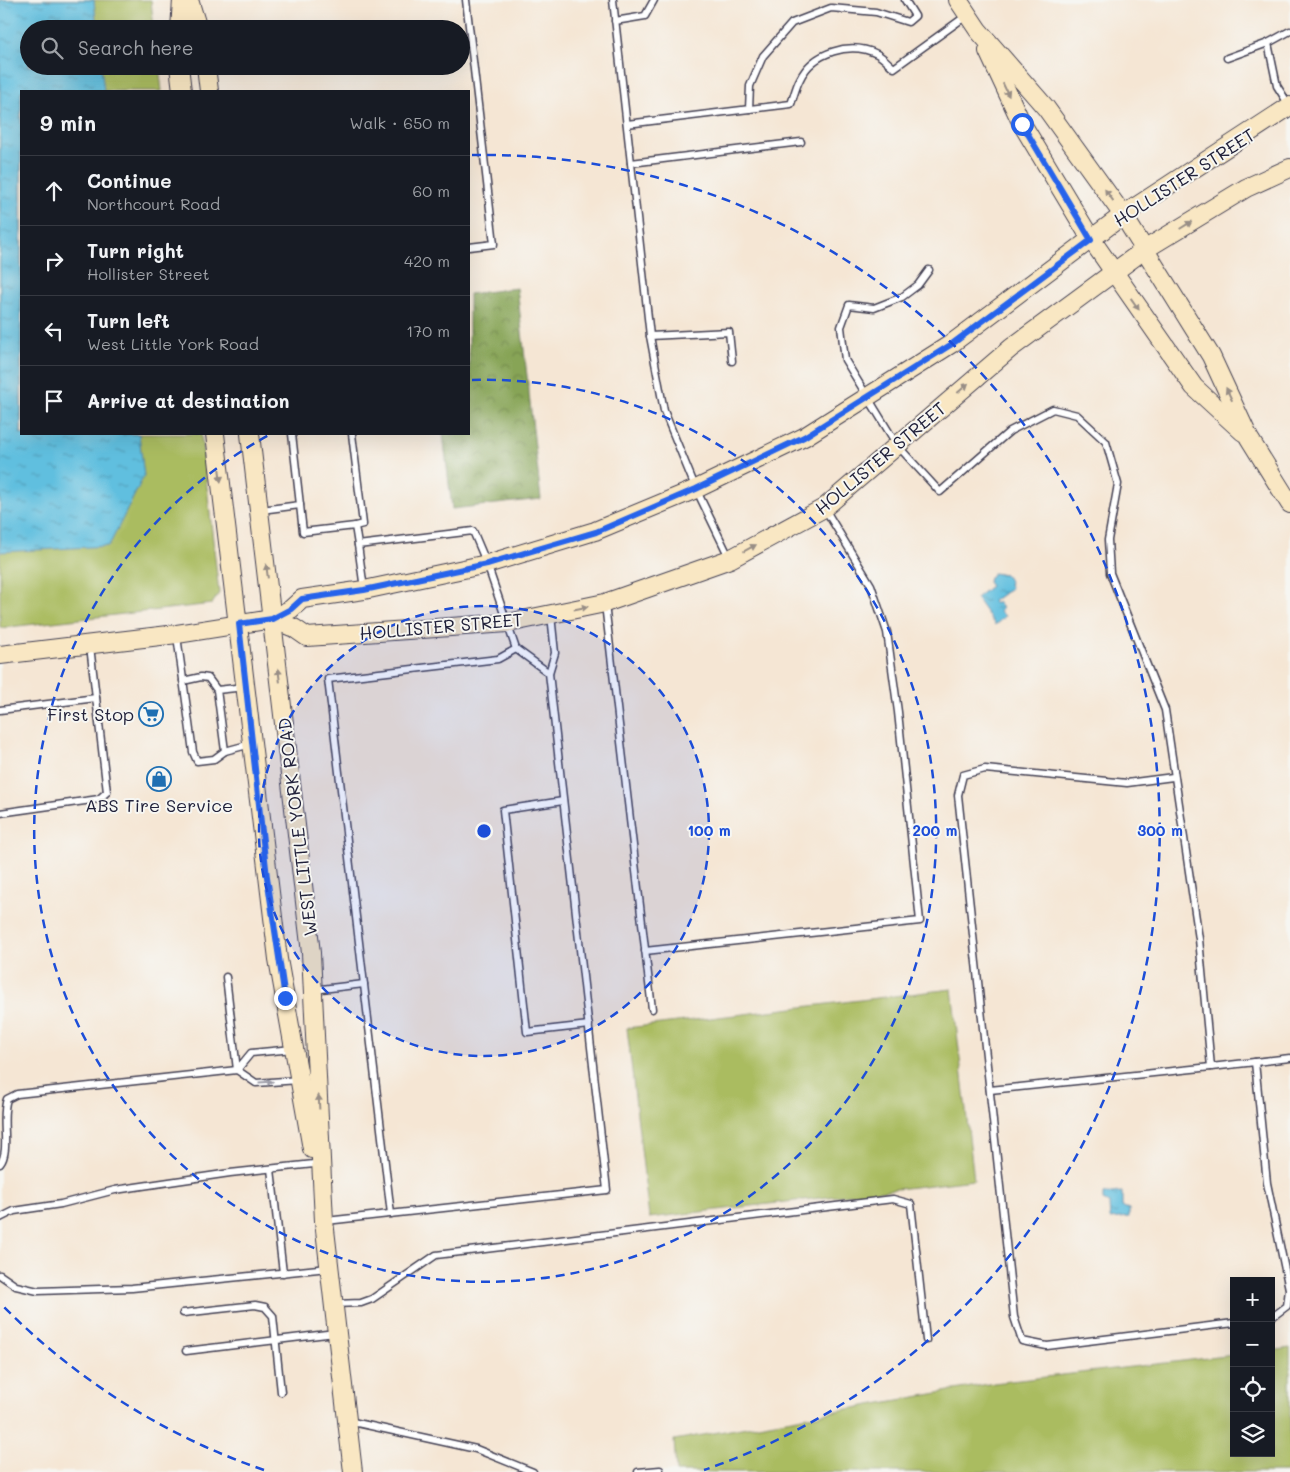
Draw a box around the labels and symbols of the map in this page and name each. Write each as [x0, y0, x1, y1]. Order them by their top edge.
one-way arrow [1003, 83, 1011, 97]
route start [1011, 113, 1034, 136]
street label: HOLLISTER STREET [1109, 122, 1259, 232]
one-way arrow [1104, 188, 1114, 202]
one-way arrow [1180, 220, 1193, 229]
one-way arrow [1130, 297, 1140, 311]
one-way arrow [956, 383, 969, 394]
one-way arrow [1225, 387, 1233, 401]
street label: HOLLISTER STREET [809, 396, 951, 520]
one-way arrow [216, 467, 224, 483]
one-way arrow [743, 544, 757, 552]
one-way arrow [263, 563, 271, 579]
one-way arrow [573, 604, 589, 612]
street label: HOLLISTER STREET [358, 607, 524, 645]
one-way arrow [275, 666, 283, 682]
supermarket icon: First Stop [138, 701, 164, 727]
place label: First Stop [47, 702, 134, 726]
street label: WEST LITTLE YORK ROAD [272, 716, 322, 938]
shop icon: ABS Tire Service [146, 766, 172, 792]
place label: ABS Tire Service [85, 793, 233, 817]
text: 100 m [687, 820, 731, 840]
text: 200 m [913, 820, 958, 840]
text: 300 m [1137, 820, 1183, 840]
centre of rings [475, 822, 493, 840]
route end [274, 987, 297, 1010]
one-way arrow [258, 1078, 274, 1086]
one-way arrow [314, 1094, 322, 1110]

